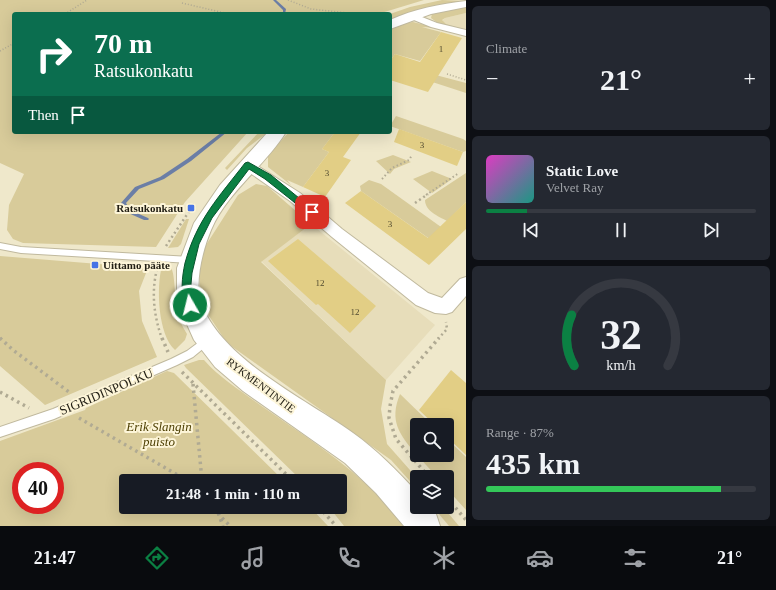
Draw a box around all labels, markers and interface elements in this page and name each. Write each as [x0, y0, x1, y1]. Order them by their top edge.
icon: right [28, 28, 80, 80]
text: 70 m [94, 28, 152, 59]
text: Climate [486, 41, 527, 56]
house number: 1 [439, 44, 443, 54]
text: Ratsukonkatu [94, 61, 193, 81]
text: 21° [600, 63, 642, 96]
text: − [486, 66, 498, 91]
text: + [744, 66, 756, 91]
icon: arrive [67, 104, 89, 126]
text: Then [28, 107, 59, 123]
house number: 3 [420, 140, 425, 150]
text: Static Love [546, 163, 618, 179]
house number: 3 [325, 168, 330, 178]
text: Velvet Ray [546, 180, 603, 195]
pin [295, 195, 329, 229]
icon: arrive [301, 201, 323, 223]
place label: Ratsukonkatu [116, 202, 183, 214]
marker: Ratsukonkatu [186, 203, 196, 213]
house number: 3 [388, 219, 393, 229]
icon: previous [520, 219, 542, 241]
icon: pause [610, 219, 632, 241]
icon: next [700, 219, 722, 241]
place label: Uittamo pääte [103, 259, 170, 271]
marker: Uittamo pääte [90, 260, 100, 270]
house number: 12 [316, 278, 325, 288]
position arrow [169, 284, 211, 326]
house number: 12 [351, 307, 360, 317]
text: 32 [600, 312, 642, 358]
street label: RYKMENTINTIE [224, 355, 298, 415]
text: km/h [606, 357, 636, 373]
street label: SIGRIDINPOLKU [57, 365, 156, 418]
map controls [410, 418, 454, 514]
button: search [410, 418, 454, 462]
park label: Erik Slangin puisto [125, 419, 192, 449]
text: Range · 87% [486, 425, 554, 440]
text: 435 km [486, 447, 580, 480]
speed limit sign: 40 [12, 462, 64, 514]
button: layers [410, 470, 454, 514]
text: 21:48 · 1 min · 110 m [166, 486, 300, 502]
icon: directions [143, 544, 171, 572]
icon: music [239, 544, 267, 572]
icon: phone [335, 544, 363, 572]
icon: climate [430, 544, 458, 572]
icon: car [526, 544, 554, 572]
icon: filters [621, 544, 649, 572]
text: 21:47 [34, 548, 76, 568]
text: 21° [717, 548, 742, 568]

